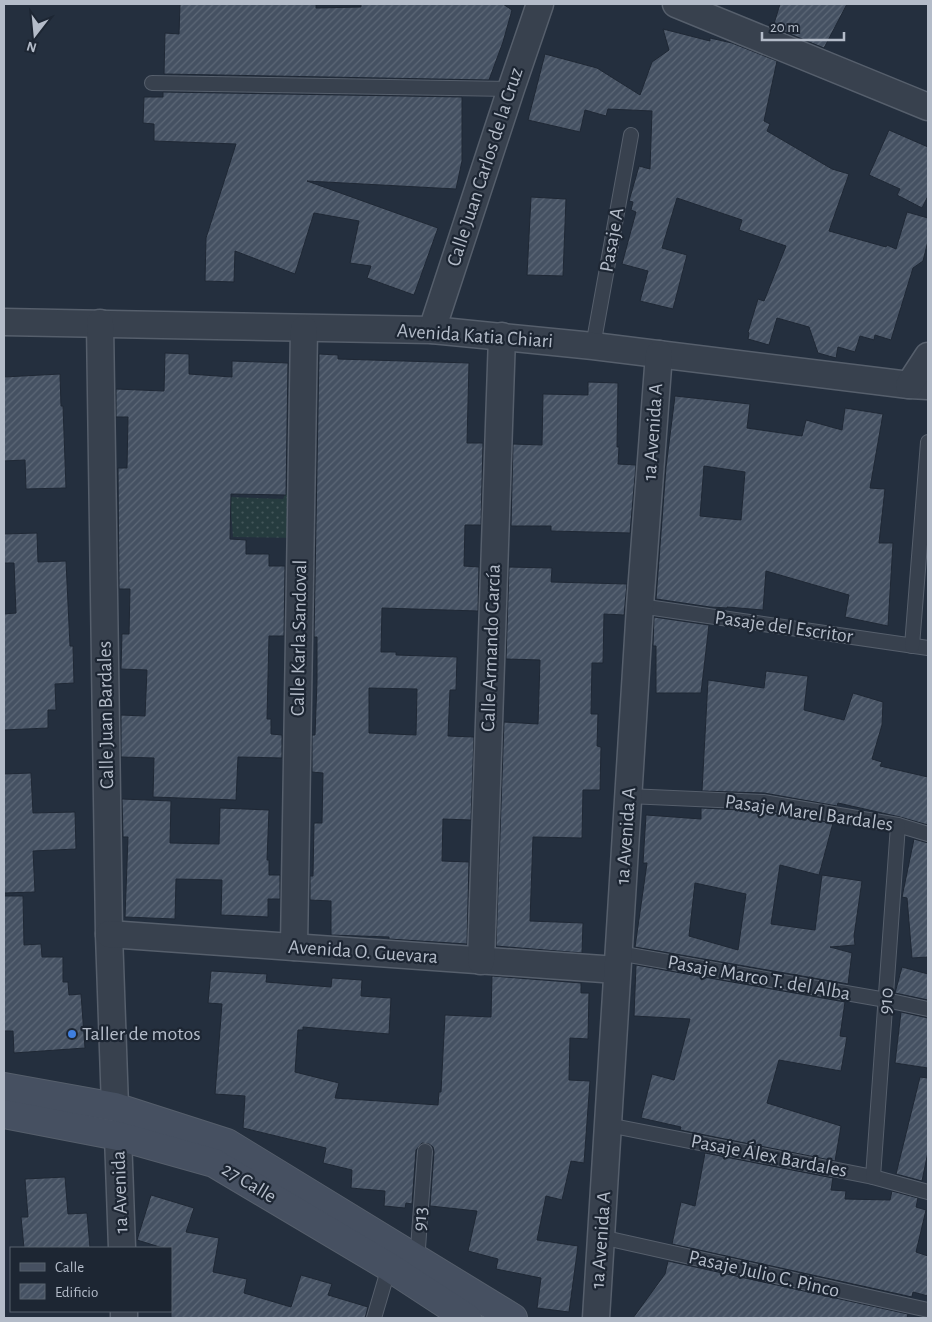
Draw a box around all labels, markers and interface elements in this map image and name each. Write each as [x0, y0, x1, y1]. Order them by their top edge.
north arrow [10, 10, 60, 60]
scale bar [762, 10, 844, 42]
text: 20 m [770, 20, 799, 35]
text: N [25, 38, 38, 55]
street label: Calle Juan Carlos de la Cruz [443, 65, 527, 269]
street label: Pasaje A [596, 206, 628, 274]
street label: Avenida Katia Chiari [396, 321, 554, 351]
street label: 1a Avenida A [640, 382, 666, 481]
street label: Calle Karla Sandoval [288, 560, 310, 716]
street label: Calle Armando García [478, 564, 504, 732]
street label: Pasaje del Escritor [714, 607, 855, 647]
street label: Calle Juan Bardales [95, 641, 117, 789]
street label: 1a Avenida A [613, 786, 639, 885]
street label: Pasaje Marel Bardales [724, 791, 894, 835]
street label: Avenida O. Guevara [287, 937, 439, 967]
street label: Pasaje Marco T. del Alba [666, 952, 852, 1004]
street label: 910 [875, 987, 897, 1015]
place label: Taller de motos [82, 1024, 201, 1044]
marker: Taller de motos [66, 1028, 78, 1040]
street label: Pasaje Álex Bardales [689, 1130, 849, 1181]
street label: 1a Avenida [109, 1150, 131, 1234]
street label: 27 Calle [218, 1159, 280, 1207]
street label: 1a Avenida A [588, 1190, 614, 1289]
street label: 913 [409, 1206, 431, 1232]
legend [10, 1247, 172, 1312]
street label: Pasaje Julio C. Pinco [687, 1247, 841, 1301]
text: Calle [55, 1260, 84, 1275]
text: Edificio [55, 1285, 98, 1300]

